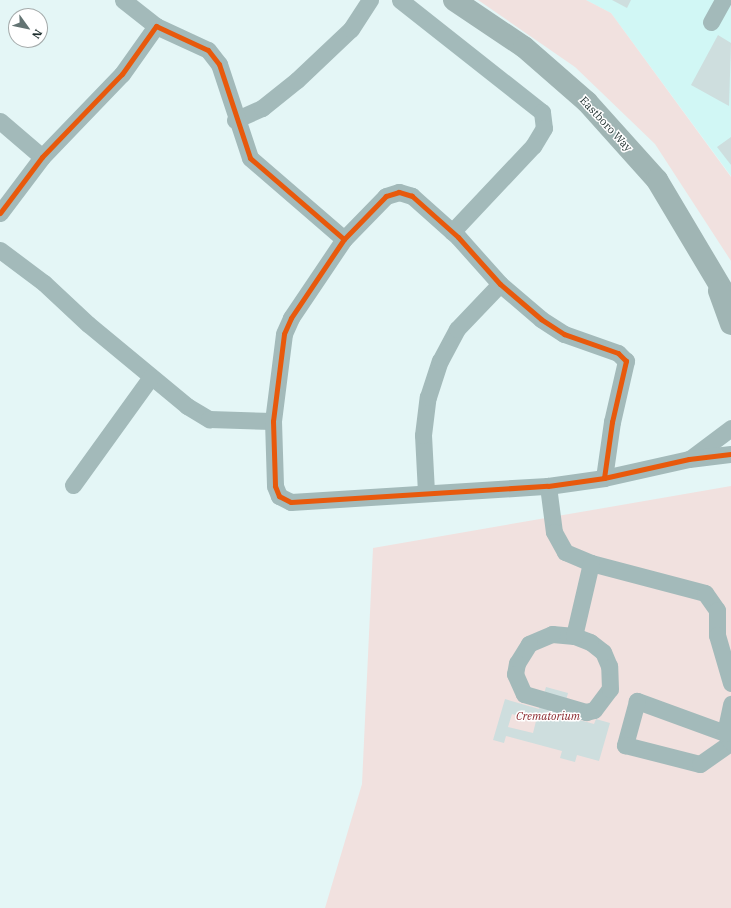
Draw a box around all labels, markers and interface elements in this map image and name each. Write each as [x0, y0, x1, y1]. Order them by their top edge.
north arrow [8, 8, 48, 48]
text: N [29, 27, 45, 41]
street label: Eastboro Way [577, 94, 635, 154]
park label: Crematorium [516, 709, 580, 723]

